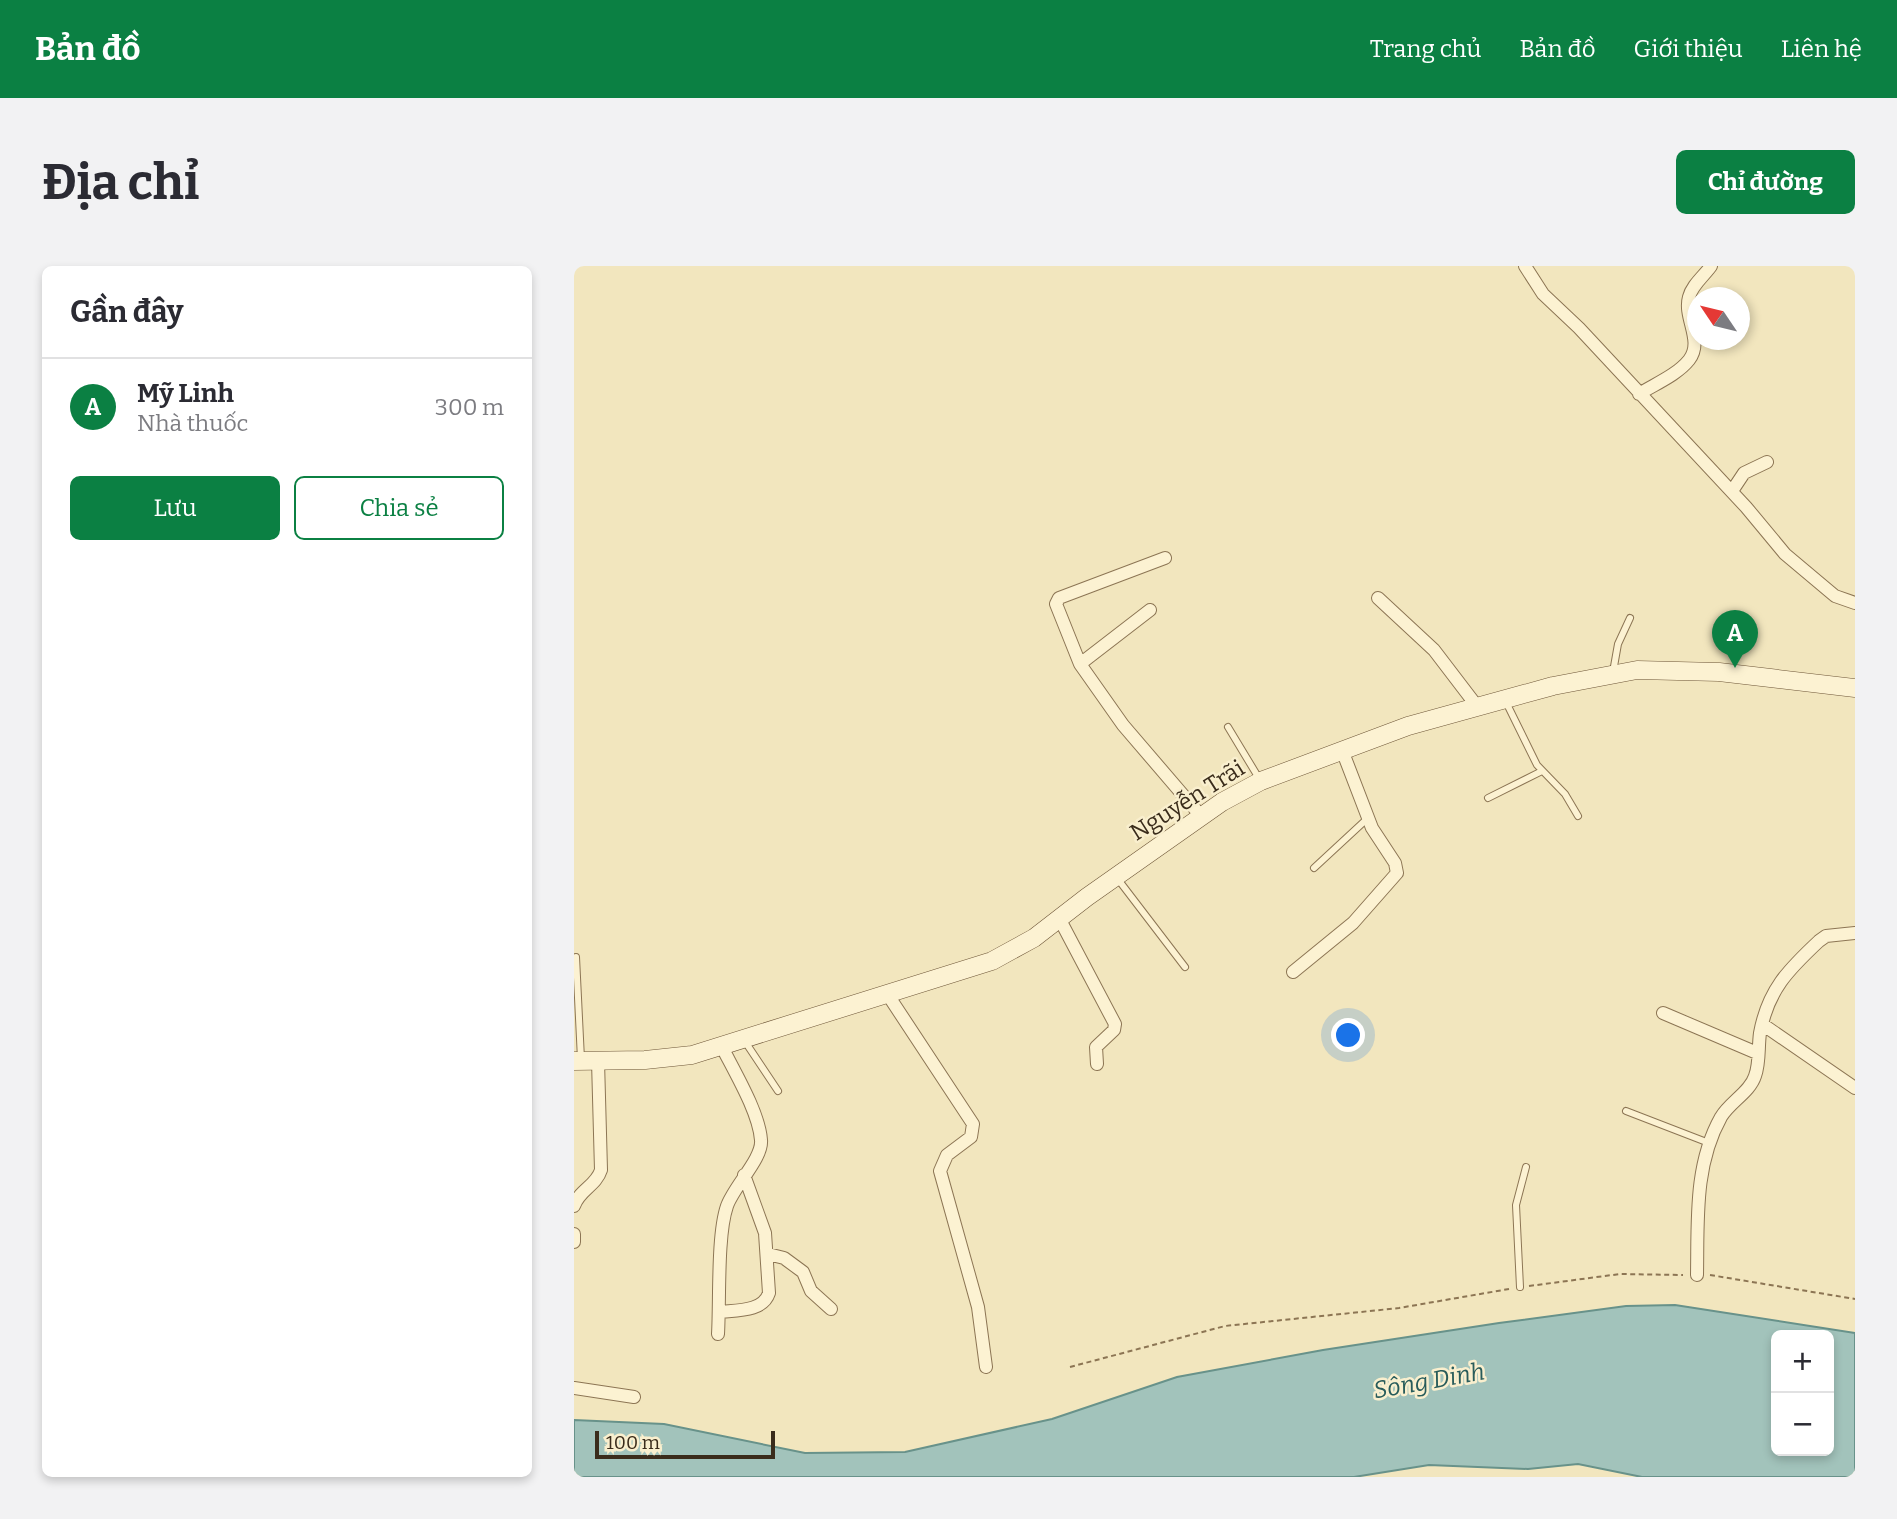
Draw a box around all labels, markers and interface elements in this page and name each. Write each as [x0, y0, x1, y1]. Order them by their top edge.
text: Bản đồ [35, 29, 141, 69]
text: Trang chủ [1370, 35, 1481, 63]
text: Bản đồ [1519, 35, 1596, 63]
text: Giới thiệu [1634, 35, 1743, 63]
text: Liên hệ [1781, 35, 1862, 63]
button: Chỉ đường [1676, 150, 1855, 214]
text: Địa chỉ [42, 153, 199, 212]
north arrow [1687, 287, 1750, 350]
text: Gần đây [70, 294, 183, 330]
text: Mỹ Linh [137, 378, 234, 409]
text: A [85, 393, 101, 421]
text: 300 m [435, 393, 504, 421]
text: Nhà thuốc [137, 409, 248, 437]
button: Lưu [70, 476, 280, 540]
button: Chia sẻ [294, 476, 504, 540]
pin: A [1712, 610, 1758, 668]
street label: Nguyễn Trãi [1125, 754, 1250, 846]
your location [1331, 1018, 1365, 1052]
map controls [1771, 1330, 1834, 1456]
button: + [1771, 1330, 1834, 1393]
water label: Sông Dinh [1371, 1357, 1487, 1405]
button: − [1771, 1393, 1834, 1456]
scale bar [595, 1428, 775, 1460]
text: 100 m [606, 1431, 660, 1454]

